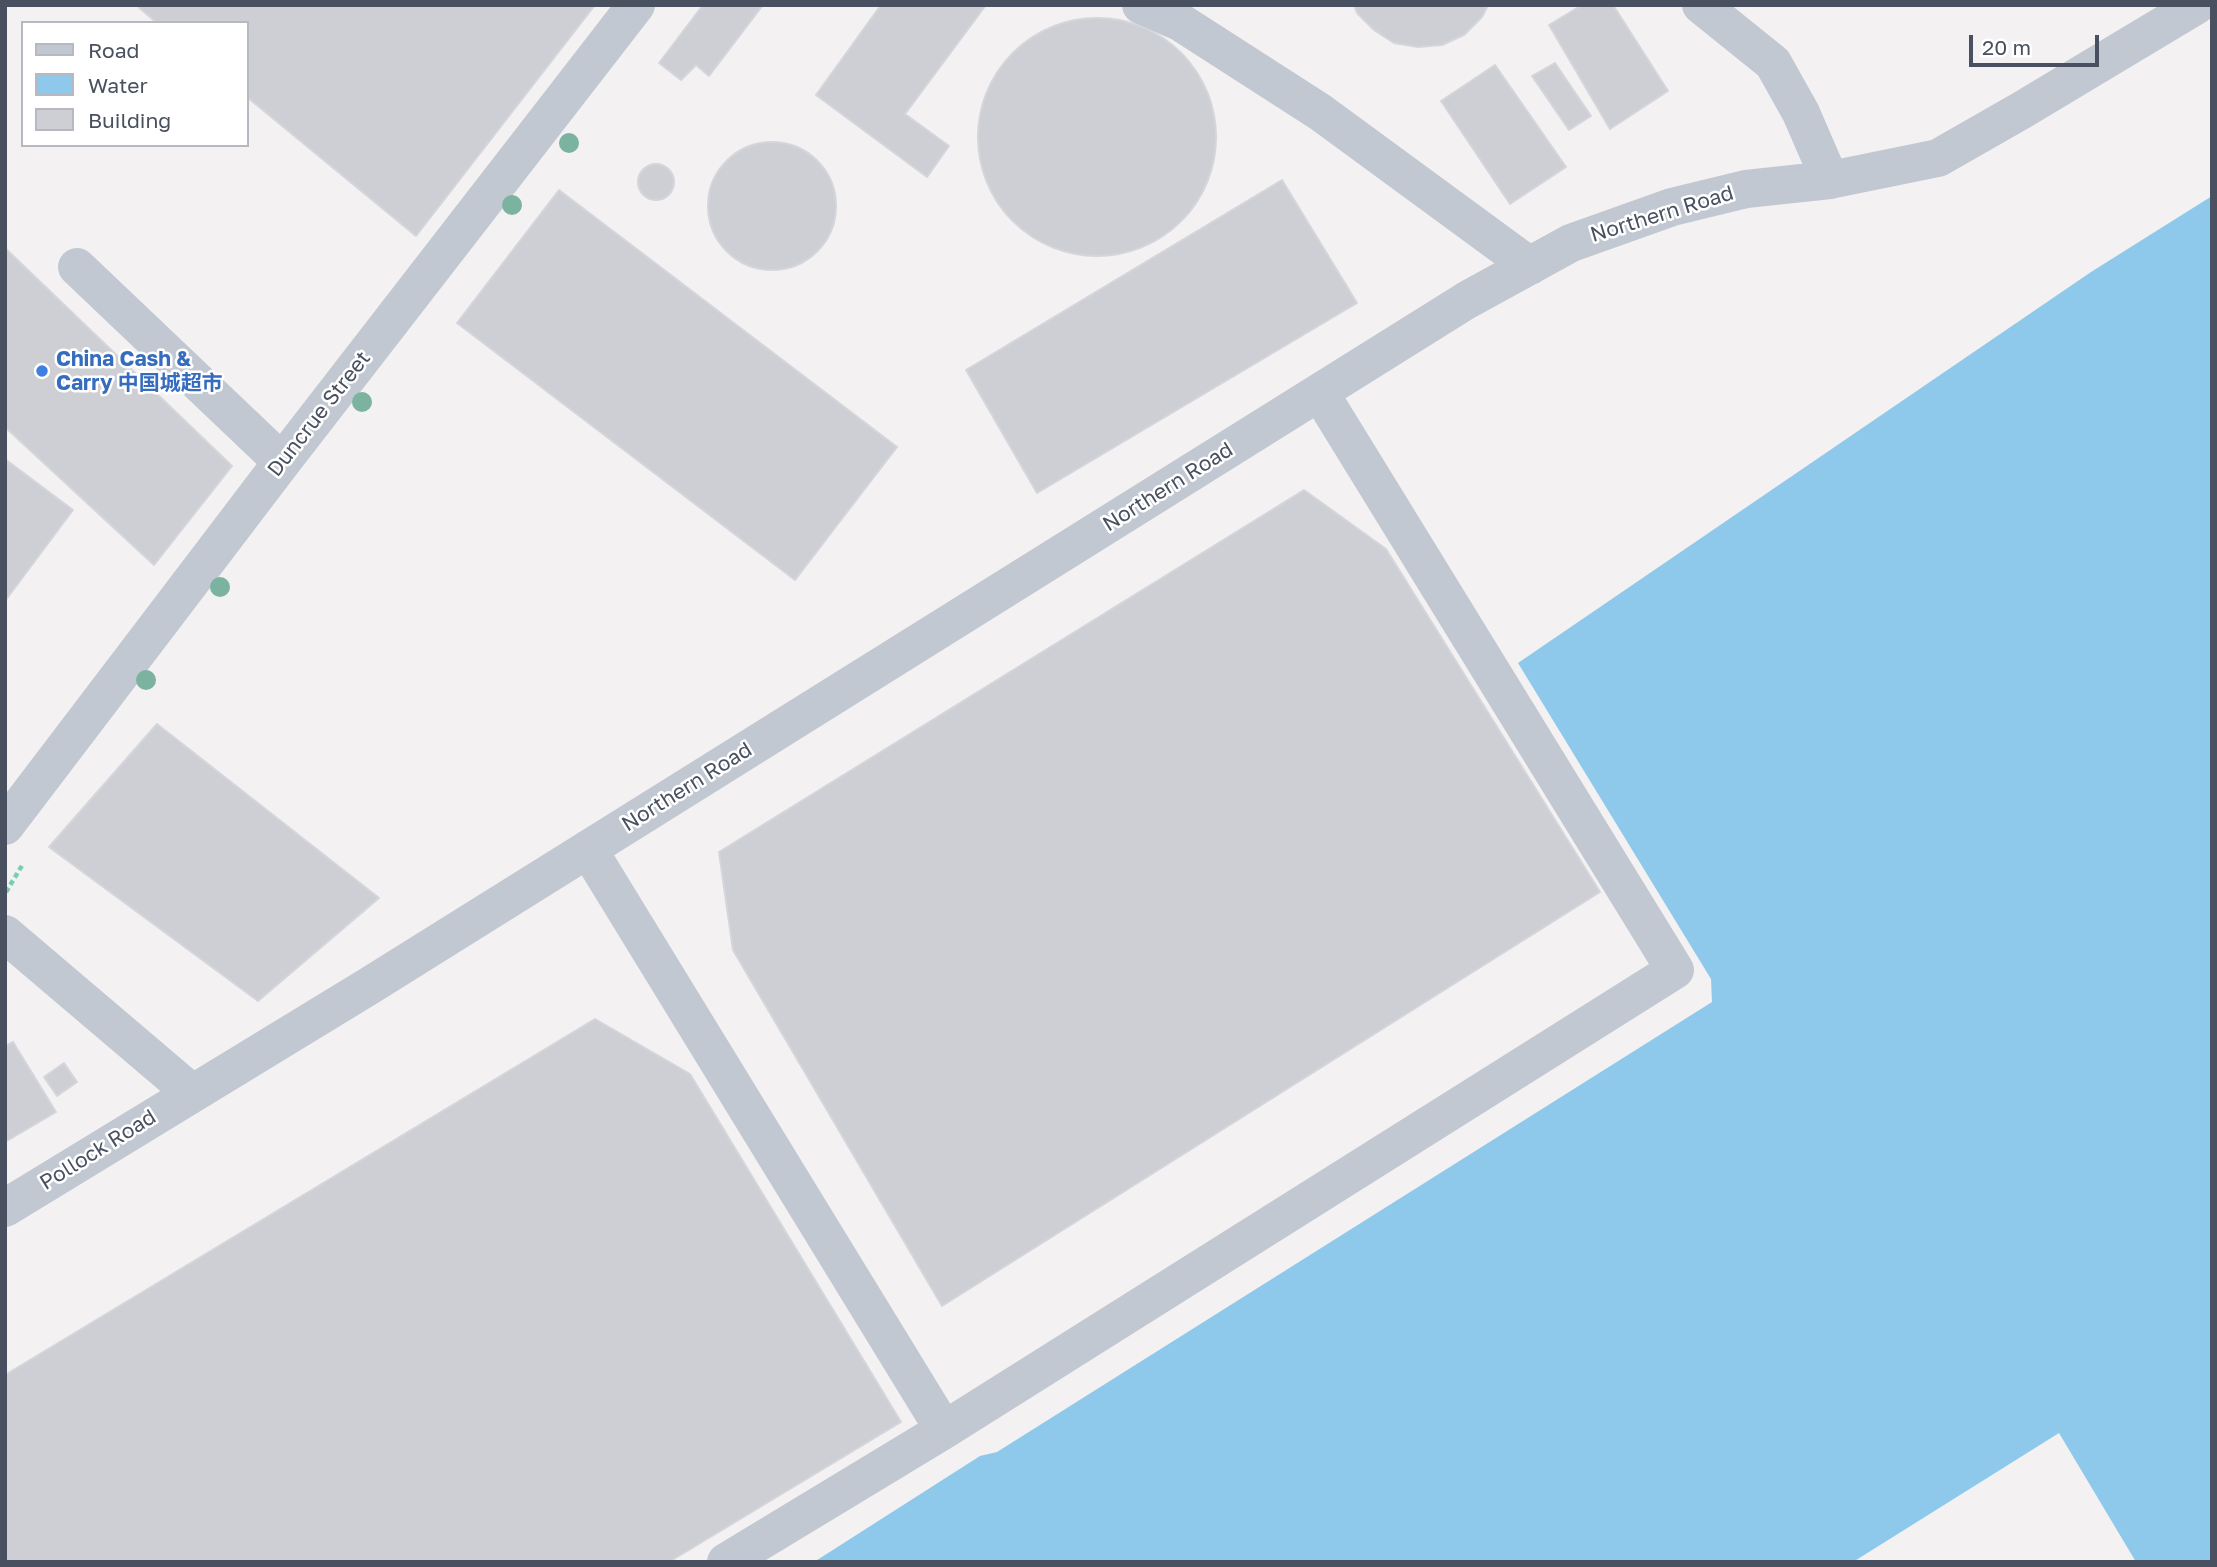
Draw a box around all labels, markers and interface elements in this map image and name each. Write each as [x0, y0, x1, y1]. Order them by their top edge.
legend [21, 21, 248, 147]
scale bar [1972, 21, 2102, 65]
text: 20 m [1982, 34, 2031, 60]
text: Road [88, 37, 139, 63]
text: Water [88, 72, 148, 98]
text: Building [88, 107, 171, 133]
street label: Northern Road [1587, 180, 1737, 248]
place label: China Cash & Carry 中国城超市 [56, 346, 223, 396]
street label: Duncrue Street [262, 346, 376, 482]
marker: China Cash & Carry 中国城超市 [34, 363, 50, 379]
street label: Northern Road [1098, 437, 1238, 537]
street label: Northern Road [617, 737, 757, 837]
street label: Pollock Road [35, 1104, 161, 1196]

